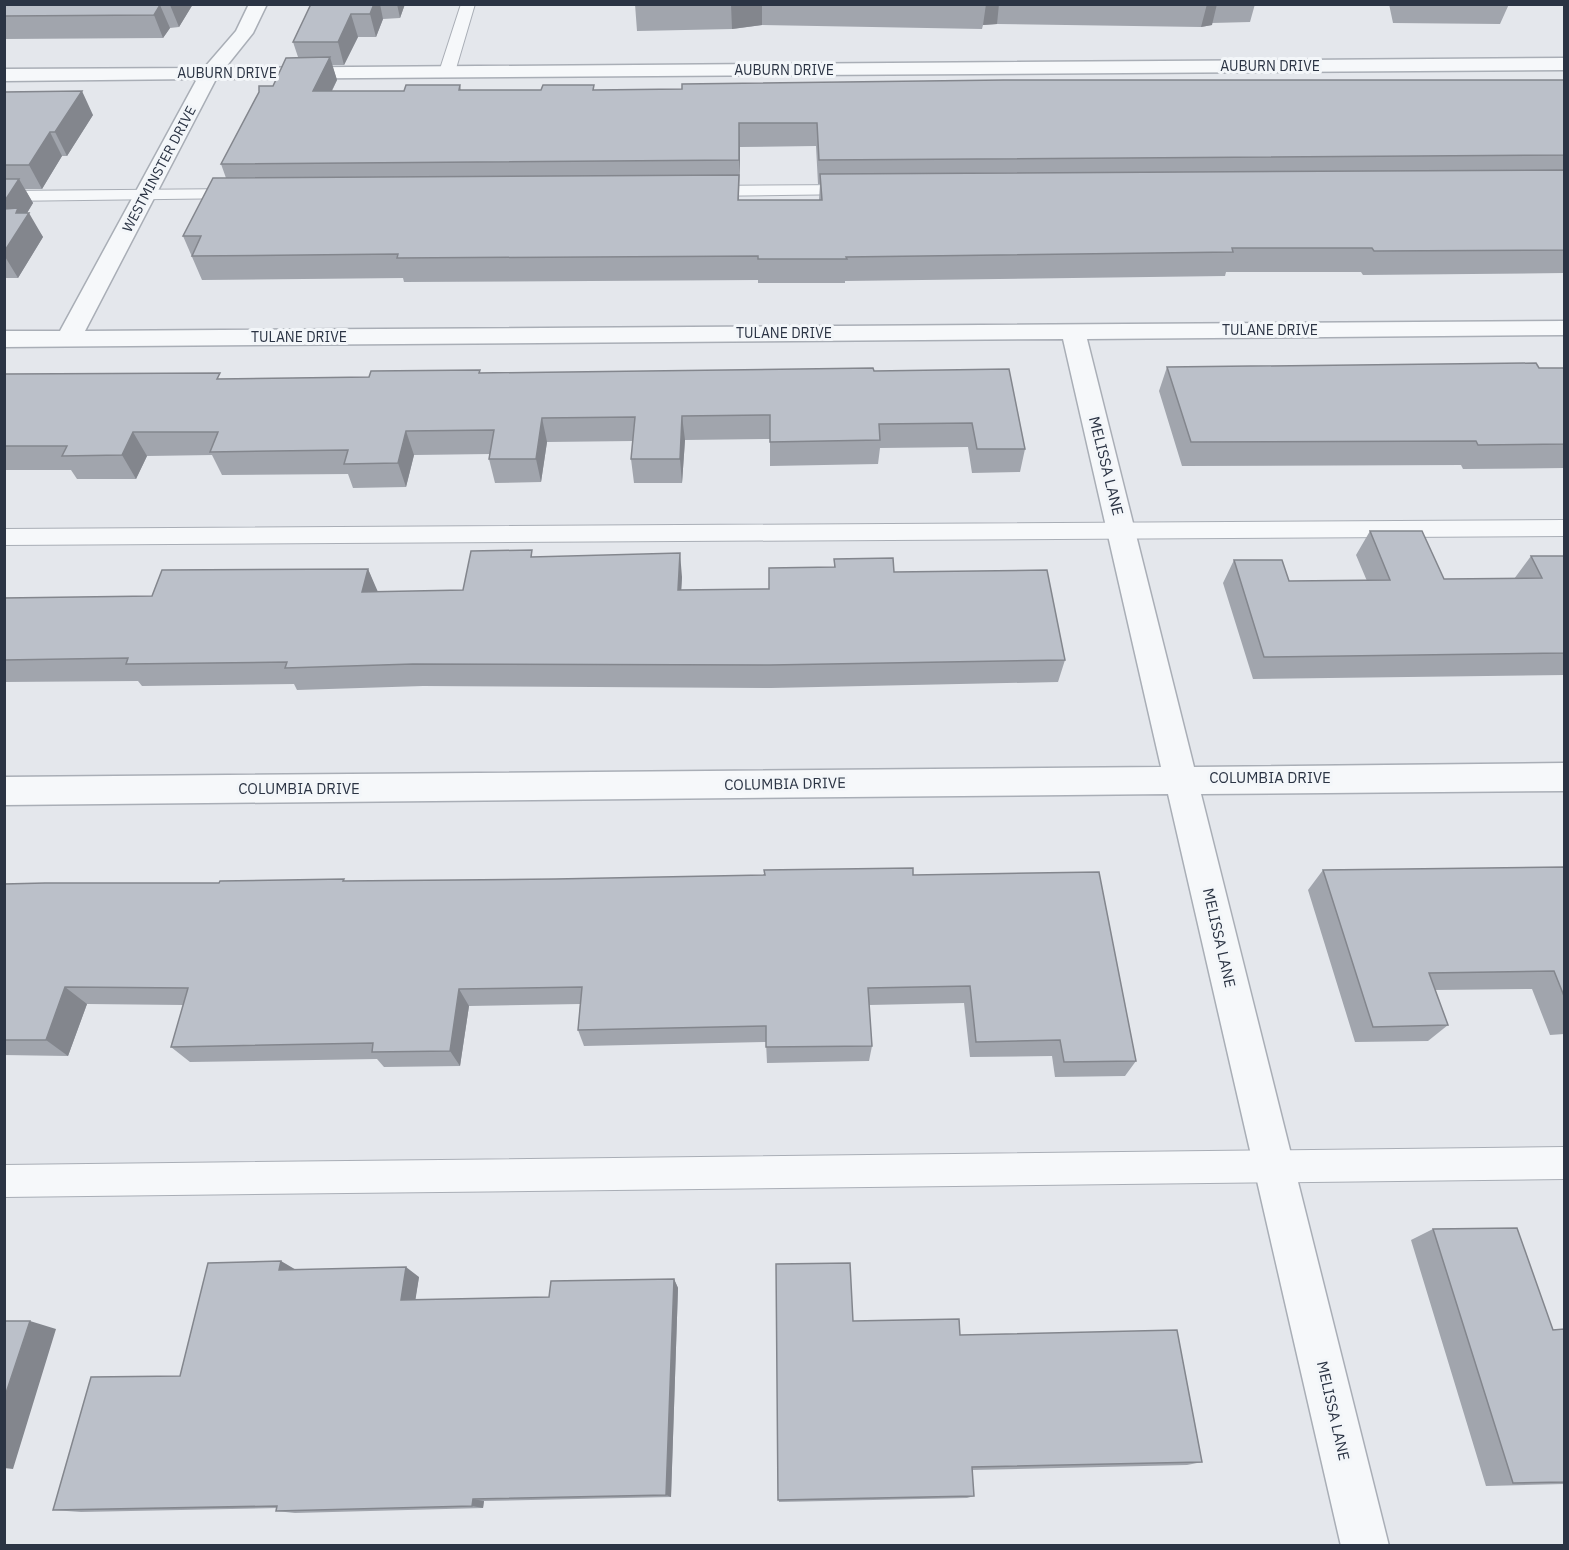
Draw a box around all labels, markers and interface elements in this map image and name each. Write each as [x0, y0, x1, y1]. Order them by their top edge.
street label: AUBURN DRIVE [1220, 57, 1320, 75]
street label: AUBURN DRIVE [734, 61, 834, 79]
street label: AUBURN DRIVE [177, 64, 277, 82]
street label: WESTMINSTER DRIVE [118, 103, 200, 235]
street label: TULANE DRIVE [1222, 321, 1318, 339]
street label: TULANE DRIVE [736, 324, 832, 342]
street label: TULANE DRIVE [251, 328, 347, 346]
street label: MELISSA LANE [1085, 414, 1128, 517]
street label: COLUMBIA DRIVE [1209, 768, 1331, 787]
street label: COLUMBIA DRIVE [724, 773, 846, 794]
street label: COLUMBIA DRIVE [238, 779, 360, 798]
street label: MELISSA LANE [1199, 886, 1240, 990]
street label: MELISSA LANE [1313, 1359, 1354, 1463]

